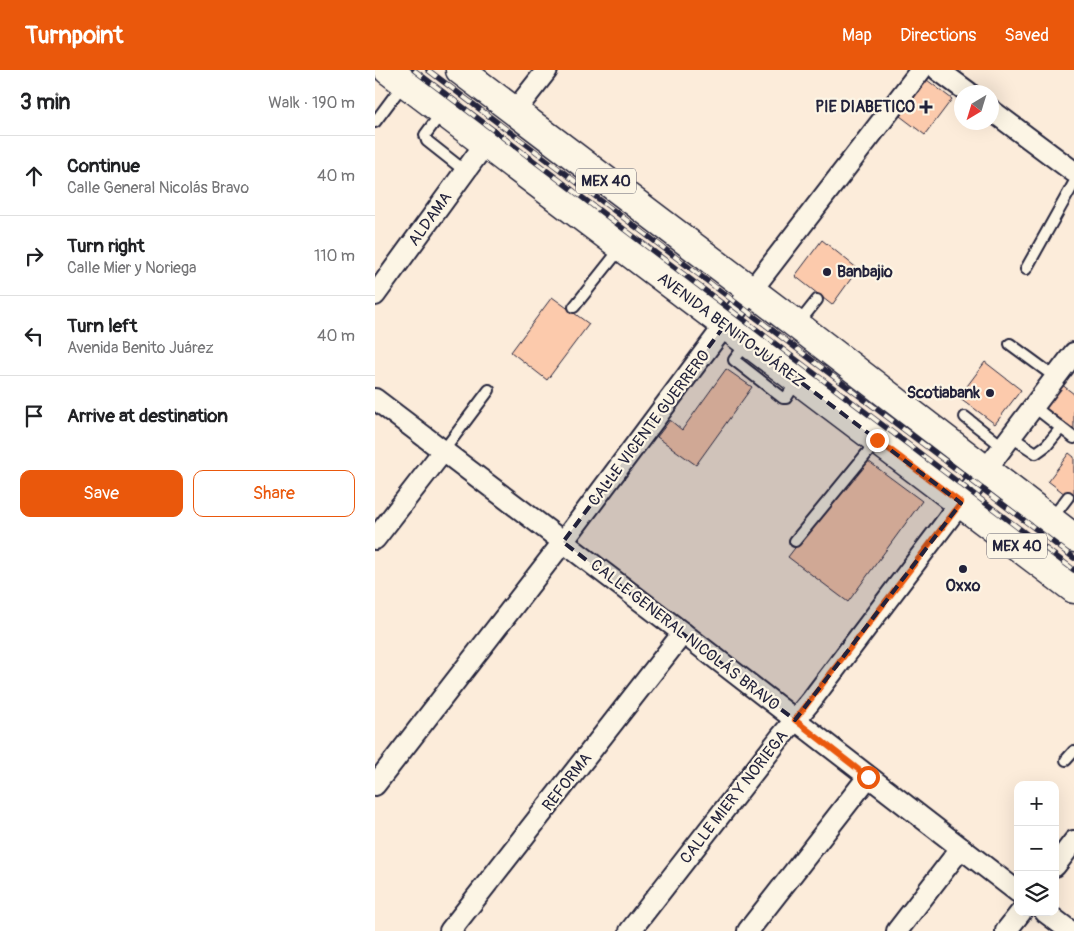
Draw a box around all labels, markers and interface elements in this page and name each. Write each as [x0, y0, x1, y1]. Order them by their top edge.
text: Turnpoint [25, 21, 123, 50]
text: Map [842, 24, 872, 47]
text: Directions [900, 24, 976, 47]
text: Saved [1004, 24, 1049, 47]
north arrow [954, 85, 999, 130]
text: 3 min [20, 89, 70, 116]
text: Walk · 190 m [268, 93, 355, 113]
place label: PIE DIABETICO [815, 97, 915, 117]
marker: PIE DIABETICO [919, 100, 933, 114]
text: Continue [67, 154, 140, 178]
icon: ahead [20, 162, 48, 190]
text: 40 m [317, 166, 355, 186]
road number: MEX 40 [576, 168, 636, 194]
text: Calle General Nicolás Bravo [67, 178, 249, 198]
street label: ALDAMA [404, 188, 456, 250]
text: Turn right [67, 234, 145, 258]
icon: right [20, 242, 48, 270]
text: 110 m [314, 246, 355, 266]
text: Calle Mier y Noriega [67, 258, 196, 278]
place label: Banbajio [837, 262, 893, 282]
marker: Banbajio [821, 266, 833, 278]
street label: AVENIDA BENITO JUÁREZ [654, 268, 808, 392]
text: Turn left [67, 314, 137, 338]
icon: left [20, 322, 48, 350]
text: 40 m [317, 326, 355, 346]
text: Avenida Benito Juárez [67, 338, 214, 358]
street label: CALLE VICENTE GUERRERO [584, 346, 714, 510]
place label: Scotiabank [907, 383, 980, 403]
marker: Scotiabank [984, 387, 996, 399]
icon: arrive [20, 402, 48, 430]
text: Arrive at destination [67, 404, 228, 428]
route end [866, 429, 889, 452]
button: Save [20, 470, 183, 517]
button: Share [193, 470, 355, 517]
road number: MEX 40 [987, 534, 1047, 558]
street label: CALLE GENERAL NICOLÁS BRAVO [587, 555, 783, 715]
marker: Oxxo [957, 563, 969, 575]
place label: Oxxo [946, 576, 981, 596]
street label: CALLE MIER Y NORIEGA [676, 726, 792, 868]
street label: REFORMA [538, 749, 596, 815]
route start [857, 766, 880, 789]
map controls [1014, 781, 1059, 916]
button: + [1014, 781, 1059, 826]
button: − [1014, 826, 1059, 871]
button: layers [1014, 871, 1059, 916]

